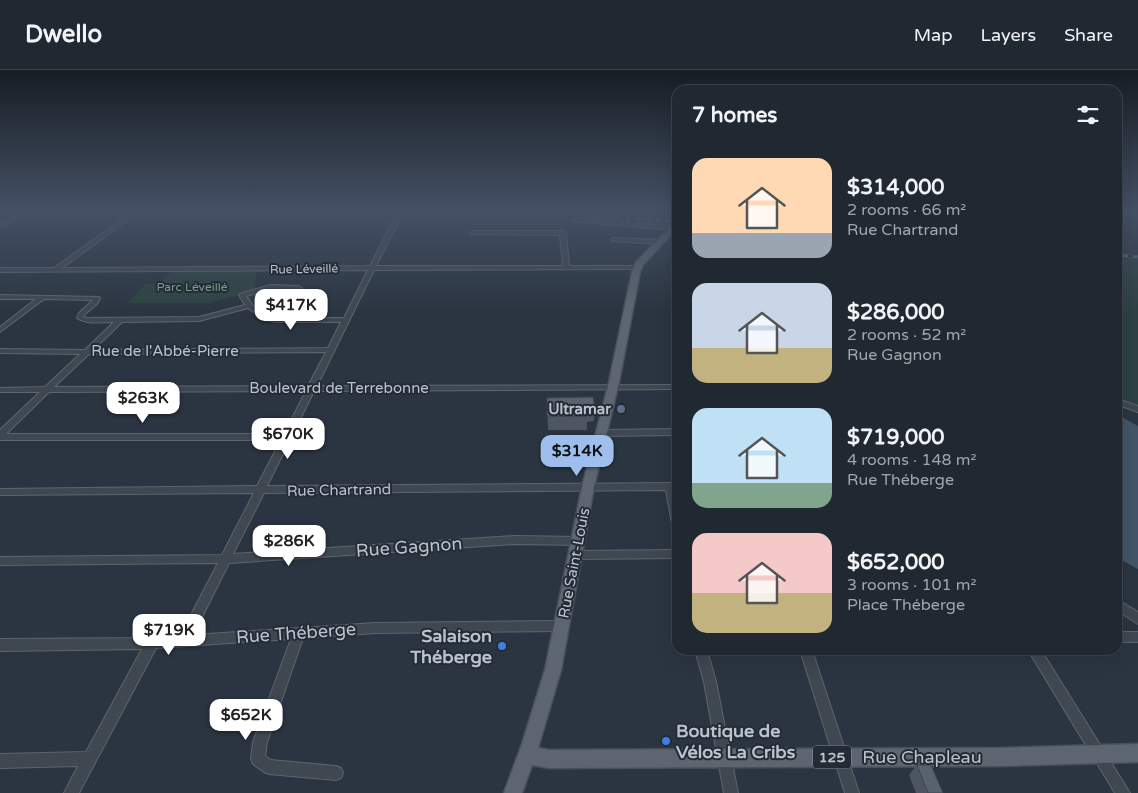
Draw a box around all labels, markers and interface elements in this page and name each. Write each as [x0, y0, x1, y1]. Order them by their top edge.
text: Dwello [25, 20, 102, 49]
text: Map [914, 24, 953, 46]
text: Layers [981, 24, 1036, 46]
text: Share [1064, 24, 1113, 46]
icon: filters [1074, 101, 1102, 129]
text: 7 homes [692, 103, 777, 128]
text: $314,000 [847, 175, 945, 200]
icon: home [732, 178, 792, 238]
text: 2 rooms · 66 m² [847, 200, 966, 220]
text: Rue Chartrand [847, 220, 958, 240]
street label: Rue Léveillé [270, 261, 338, 277]
park label: Parc Léveillé [157, 280, 228, 294]
pin: $417K [256, 288, 326, 331]
text: $417K [266, 295, 316, 315]
text: $286,000 [847, 300, 945, 325]
icon: home [732, 303, 792, 363]
text: 2 rooms · 52 m² [847, 325, 966, 345]
street label: Rue de l'Abbé-Pierre [91, 342, 239, 360]
text: Rue Gagnon [847, 345, 942, 365]
street label: Boulevard de Terrebonne [249, 379, 429, 397]
pin: $263K [108, 382, 178, 424]
text: $263K [118, 388, 168, 408]
place label: Ultramar [548, 400, 611, 418]
marker: Ultramar [615, 403, 627, 415]
pin: $670K [253, 418, 323, 460]
text: $670K [263, 424, 313, 444]
text: $719,000 [847, 425, 945, 450]
icon: home [732, 428, 792, 488]
pin: $314K [542, 434, 612, 477]
text: $314K [552, 441, 602, 461]
text: 4 rooms · 148 m² [847, 450, 976, 470]
text: Rue Théberge [847, 470, 954, 490]
street label: Rue Chartrand [287, 480, 391, 500]
street label: Rue Saint-Louis [554, 506, 594, 620]
pin: $286K [254, 524, 324, 567]
text: $286K [264, 531, 314, 551]
street label: Rue Gagnon [355, 532, 463, 562]
text: $652,000 [847, 550, 945, 575]
icon: home [732, 553, 792, 613]
text: 3 rooms · 101 m² [847, 575, 976, 595]
text: Place Théberge [847, 595, 965, 615]
pin: $719K [134, 614, 204, 656]
street label: Rue Théberge [235, 618, 357, 648]
text: $719K [144, 620, 194, 640]
place label: Salaison Théberge [409, 625, 492, 668]
marker: Salaison Théberge [496, 640, 508, 652]
pin: $652K [211, 698, 281, 741]
text: $652K [221, 705, 271, 725]
place label: Boutique de Vélos La Cribs [676, 720, 796, 763]
marker: Boutique de Vélos La Cribs [660, 735, 672, 747]
road number: 125 [813, 746, 851, 769]
street label: Rue Chapleau [862, 746, 982, 768]

